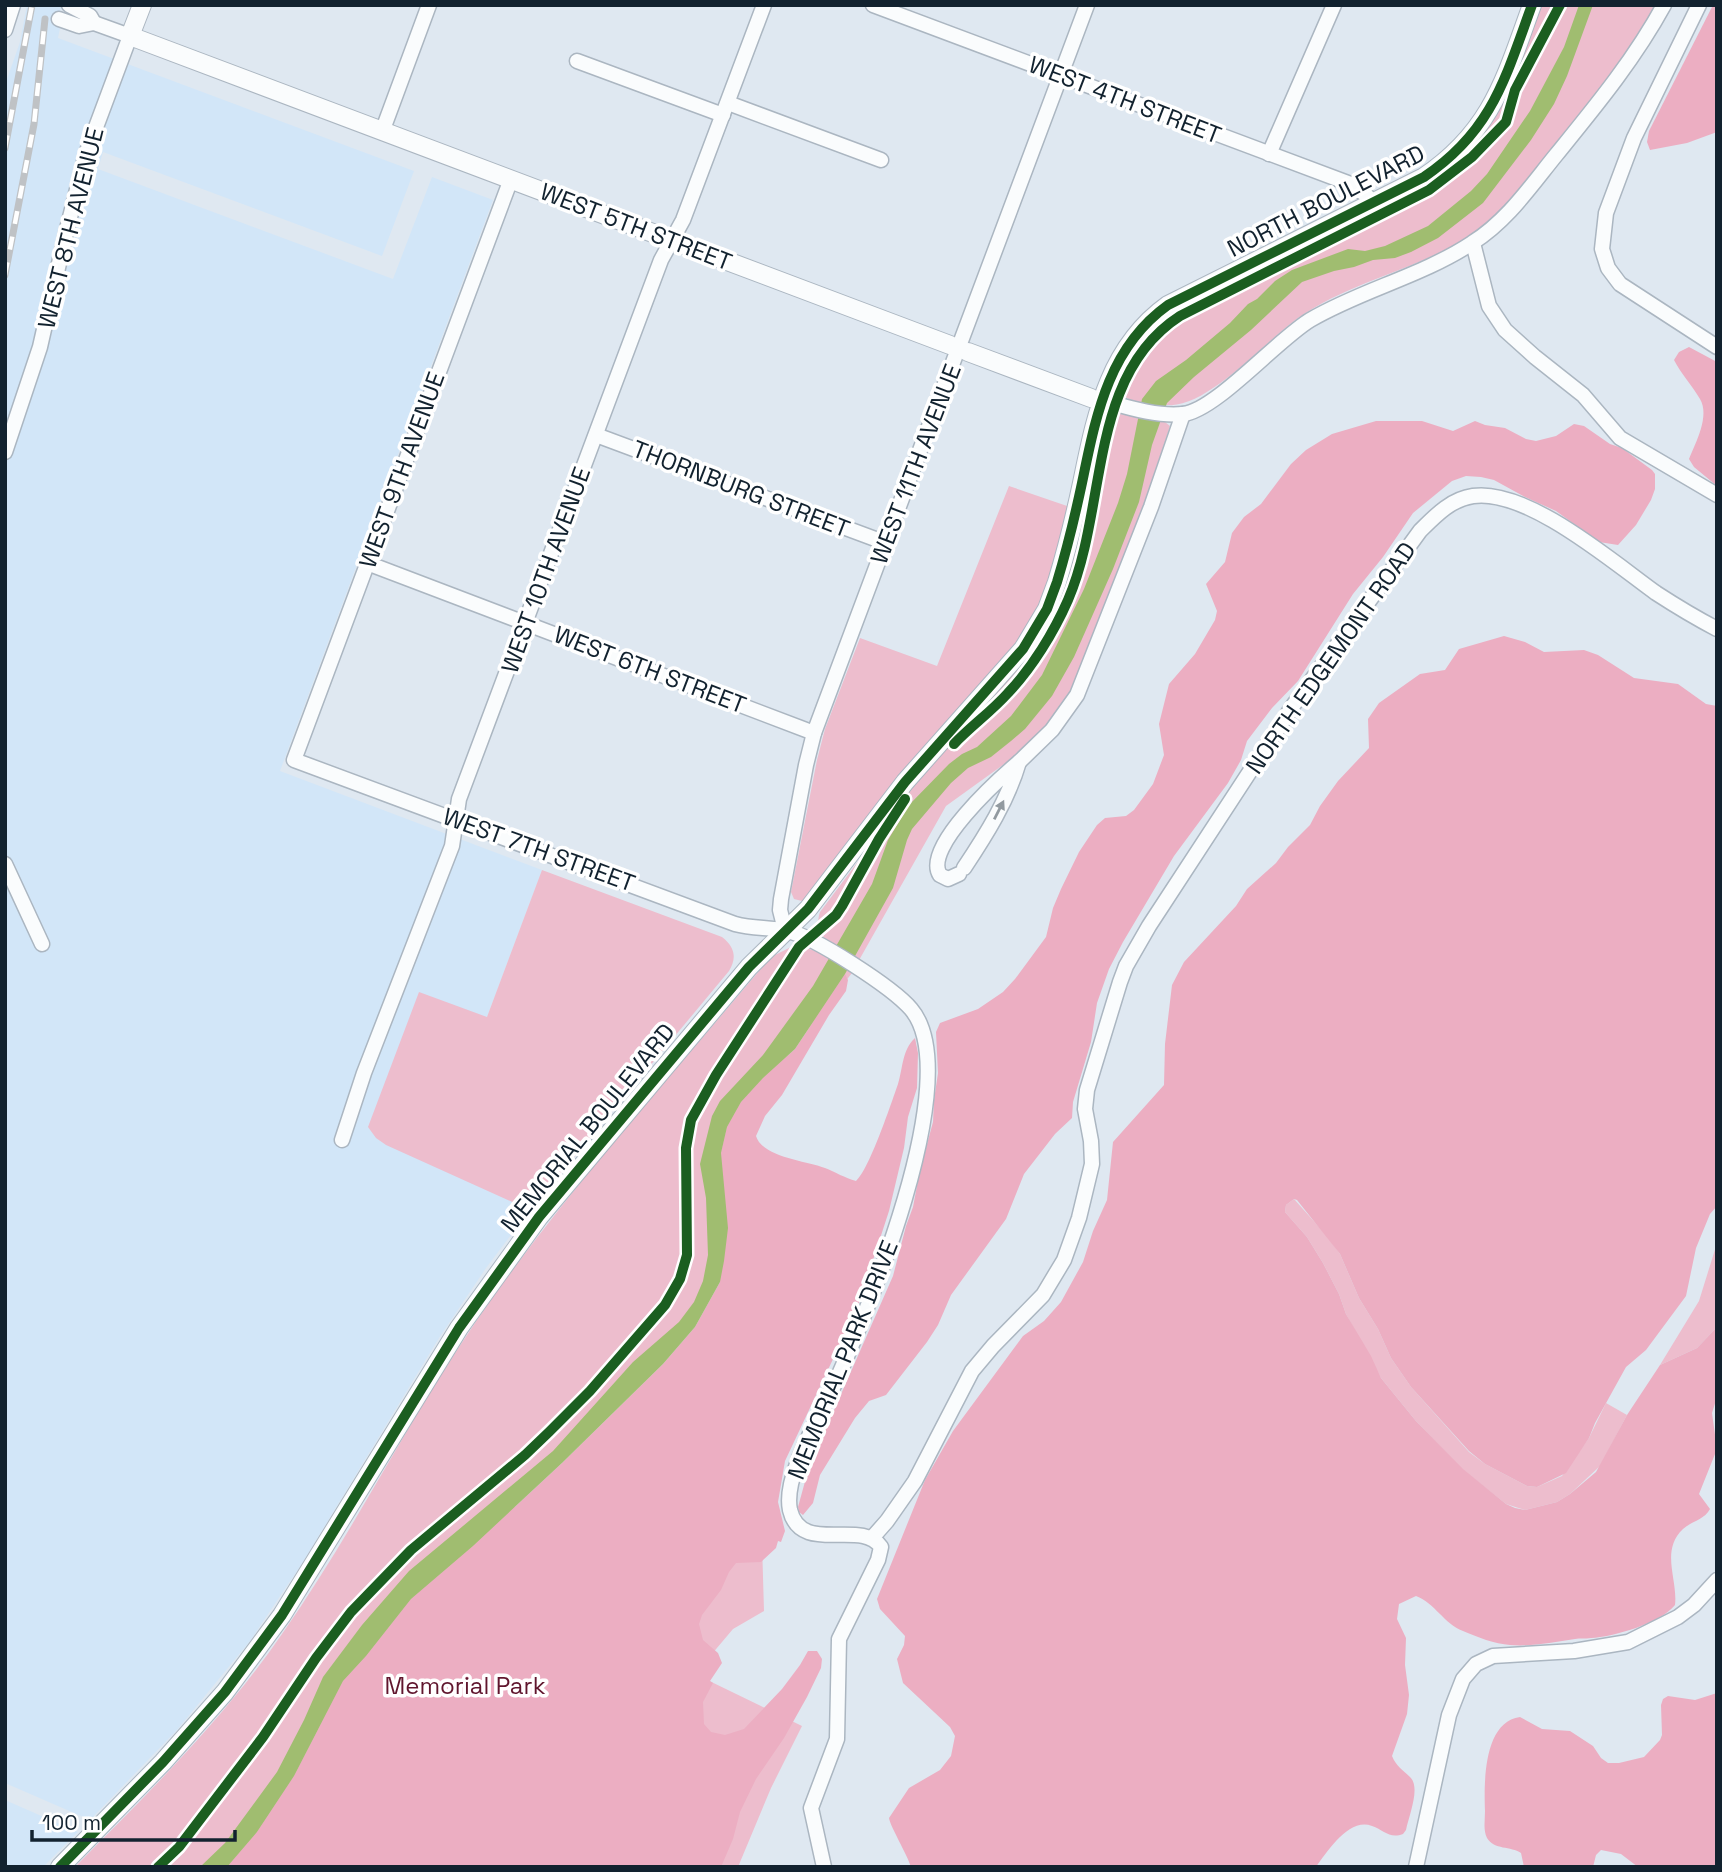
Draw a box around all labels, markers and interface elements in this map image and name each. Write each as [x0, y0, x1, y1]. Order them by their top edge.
street label: WEST 4TH STREET [1025, 49, 1226, 150]
street label: WEST 8TH AVENUE [30, 124, 111, 332]
street label: NORTH BOULEVARD [1222, 137, 1430, 264]
street label: WEST 5TH STREET [536, 176, 736, 277]
street label: WEST 11TH AVENUE [863, 359, 968, 568]
street label: WEST 9TH AVENUE [352, 368, 451, 572]
street label: THORNBURG STREET [628, 433, 854, 544]
street label: WEST 10TH AVENUE [494, 463, 597, 677]
street label: NORTH EDGEMONT ROAD [1239, 536, 1422, 780]
street label: WEST 6TH STREET [550, 619, 751, 720]
street label: WEST 7TH STREET [439, 800, 639, 899]
one-way arrow [993, 800, 1004, 820]
street label: MEMORIAL BOULEVARD [494, 1017, 682, 1239]
street label: MEMORIAL PARK DRIVE [780, 1236, 905, 1484]
park label: Memorial Park [384, 1670, 546, 1701]
scale bar [32, 1798, 234, 1842]
text: 100 m [42, 1809, 101, 1836]

